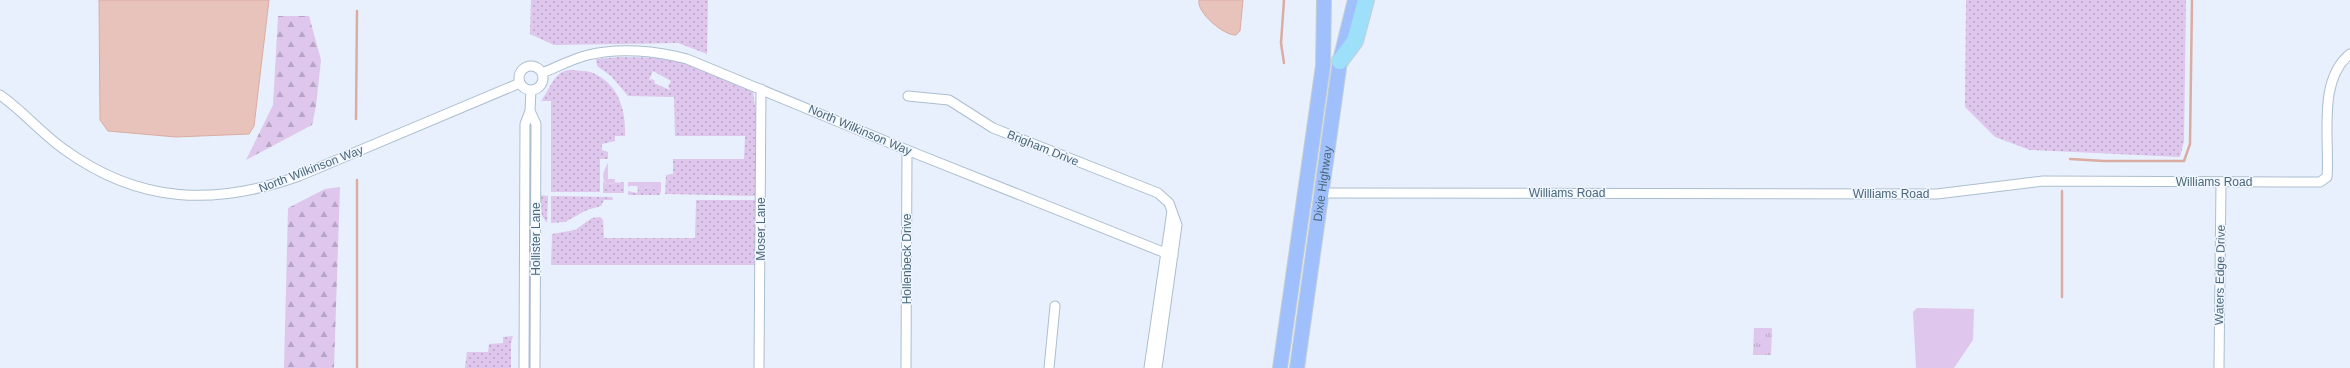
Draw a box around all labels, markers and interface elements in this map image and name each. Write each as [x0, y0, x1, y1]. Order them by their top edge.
street label: North Wilkinson Way [806, 102, 914, 158]
street label: Brigham Drive [1005, 127, 1081, 169]
street label: North Wilkinson Way [257, 143, 365, 195]
street label: Dixie Highway [1311, 145, 1335, 222]
street label: Williams Road [2176, 175, 2252, 189]
street label: Williams Road [1529, 186, 1605, 200]
street label: Williams Road [1853, 187, 1929, 201]
street label: Moser Lane [754, 197, 768, 261]
street label: Hollister Lane [529, 202, 543, 276]
street label: Hollenbeck Drive [900, 213, 914, 304]
street label: Waters Edge Drive [2212, 224, 2228, 325]

